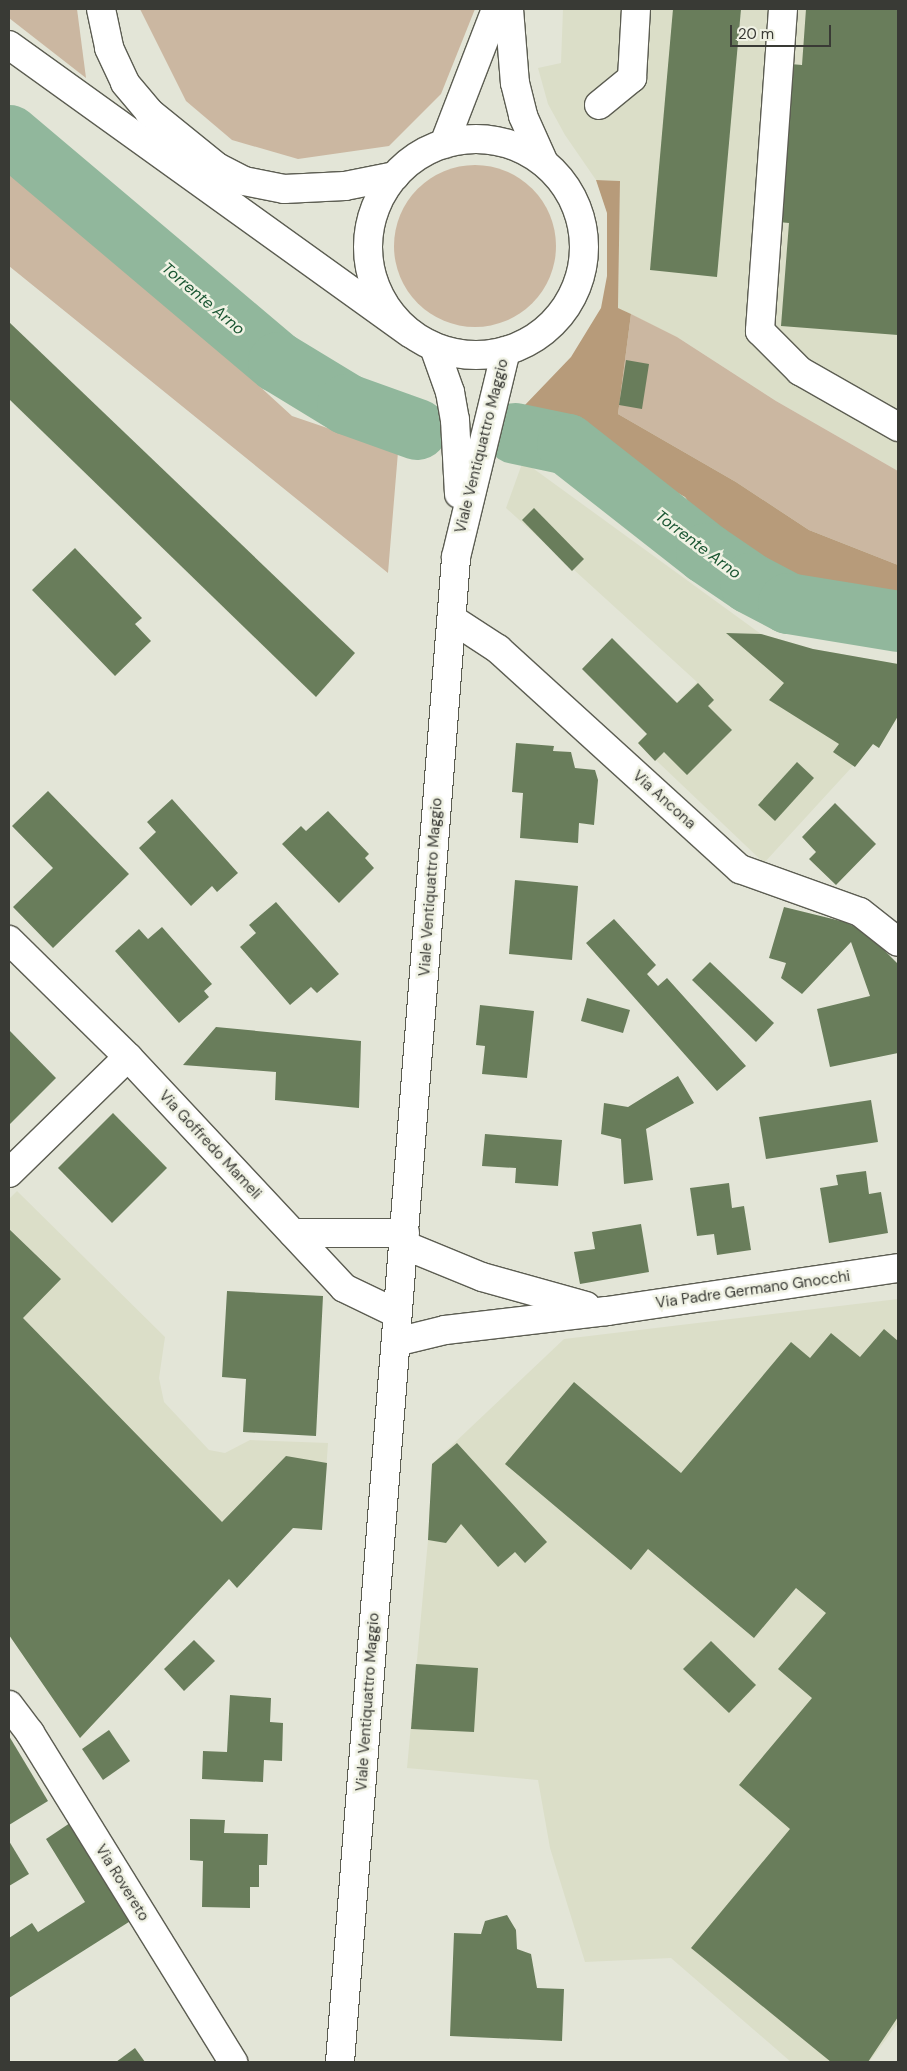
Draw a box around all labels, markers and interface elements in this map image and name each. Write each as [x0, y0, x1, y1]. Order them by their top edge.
scale bar [732, 15, 833, 47]
text: 20 m [738, 24, 774, 44]
water label: Torrente Arno [158, 259, 248, 339]
street label: Viale Ventiquattro Maggio [452, 357, 512, 535]
water label: Torrente Arno [651, 507, 745, 583]
street label: Via Ancona [629, 767, 699, 833]
street label: Viale Ventiquattro Maggio [416, 797, 446, 977]
street label: Via Goffredo Mameli [155, 1087, 265, 1203]
street label: Via Padre Germano Gnocchi [655, 1267, 851, 1313]
street label: Viale Ventiquattro Maggio [353, 1612, 383, 1792]
street label: Via Rovereto [91, 1841, 153, 1925]

